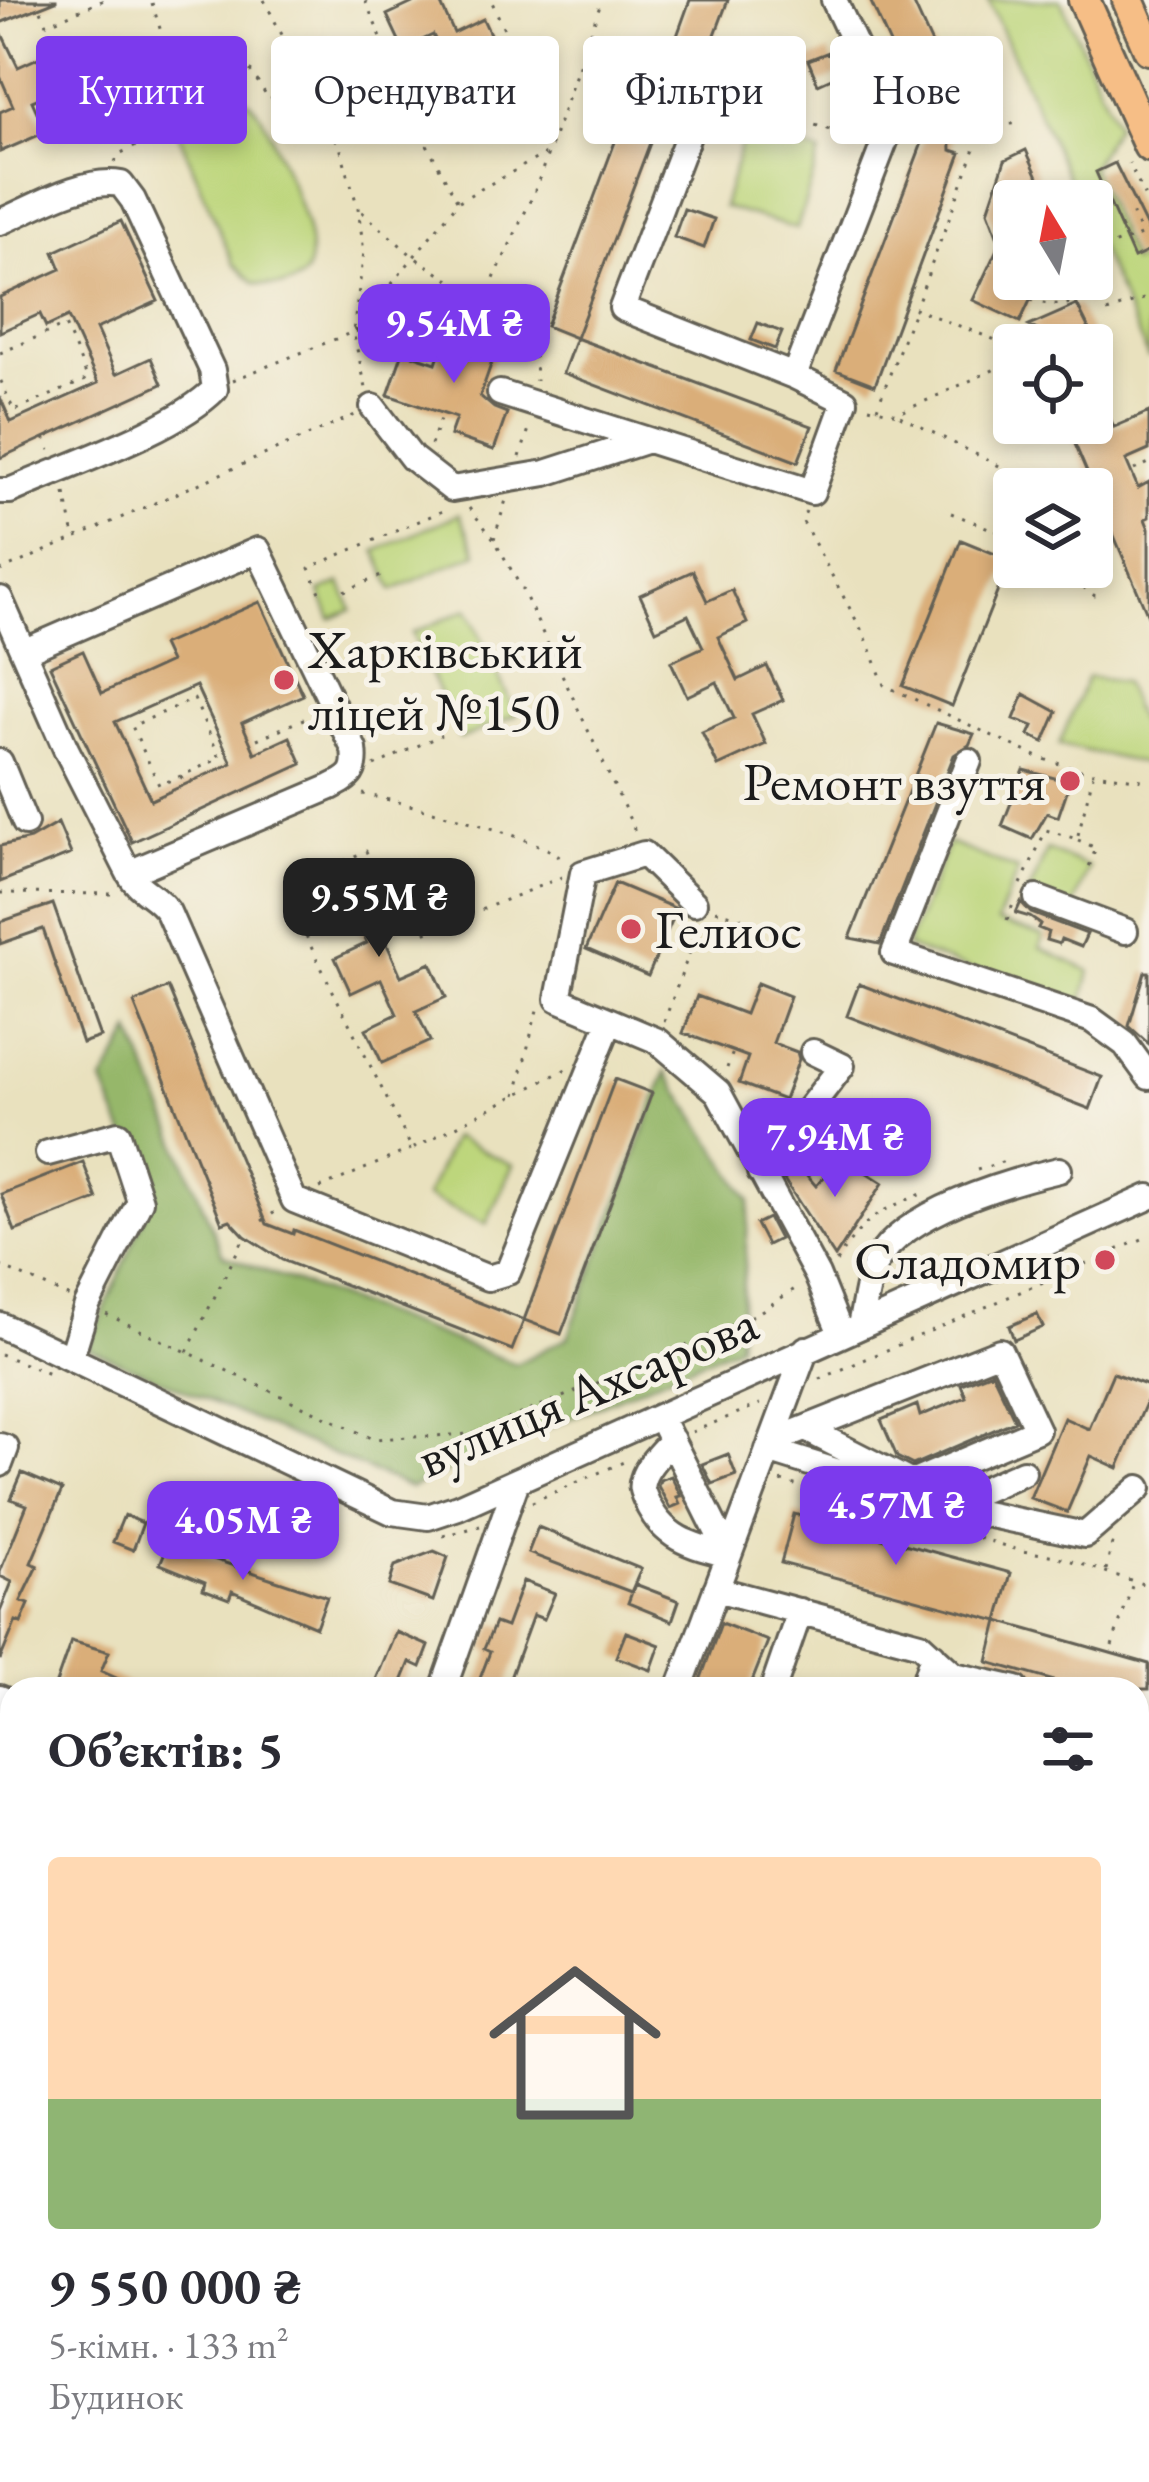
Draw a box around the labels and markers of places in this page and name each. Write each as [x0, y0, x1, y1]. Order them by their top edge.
pin: 9.54M ₴ [343, 284, 565, 386]
place label: Харківський ліцей №150 [307, 614, 583, 746]
marker: Харківський ліцей №150 [271, 667, 297, 693]
place label: Ремонт взуття [743, 746, 1046, 816]
marker: Ремонт взуття [1057, 768, 1083, 794]
pin: 9.55M ₴ [268, 858, 490, 960]
place label: Гелиос [655, 894, 802, 964]
marker: Гелиос [618, 916, 644, 942]
pin: 7.94M ₴ [724, 1098, 946, 1200]
place label: Сладомир [854, 1225, 1081, 1295]
marker: Сладомир [1092, 1247, 1118, 1273]
pin: 4.57M ₴ [785, 1466, 1007, 1568]
pin: 4.05M ₴ [132, 1481, 354, 1583]

